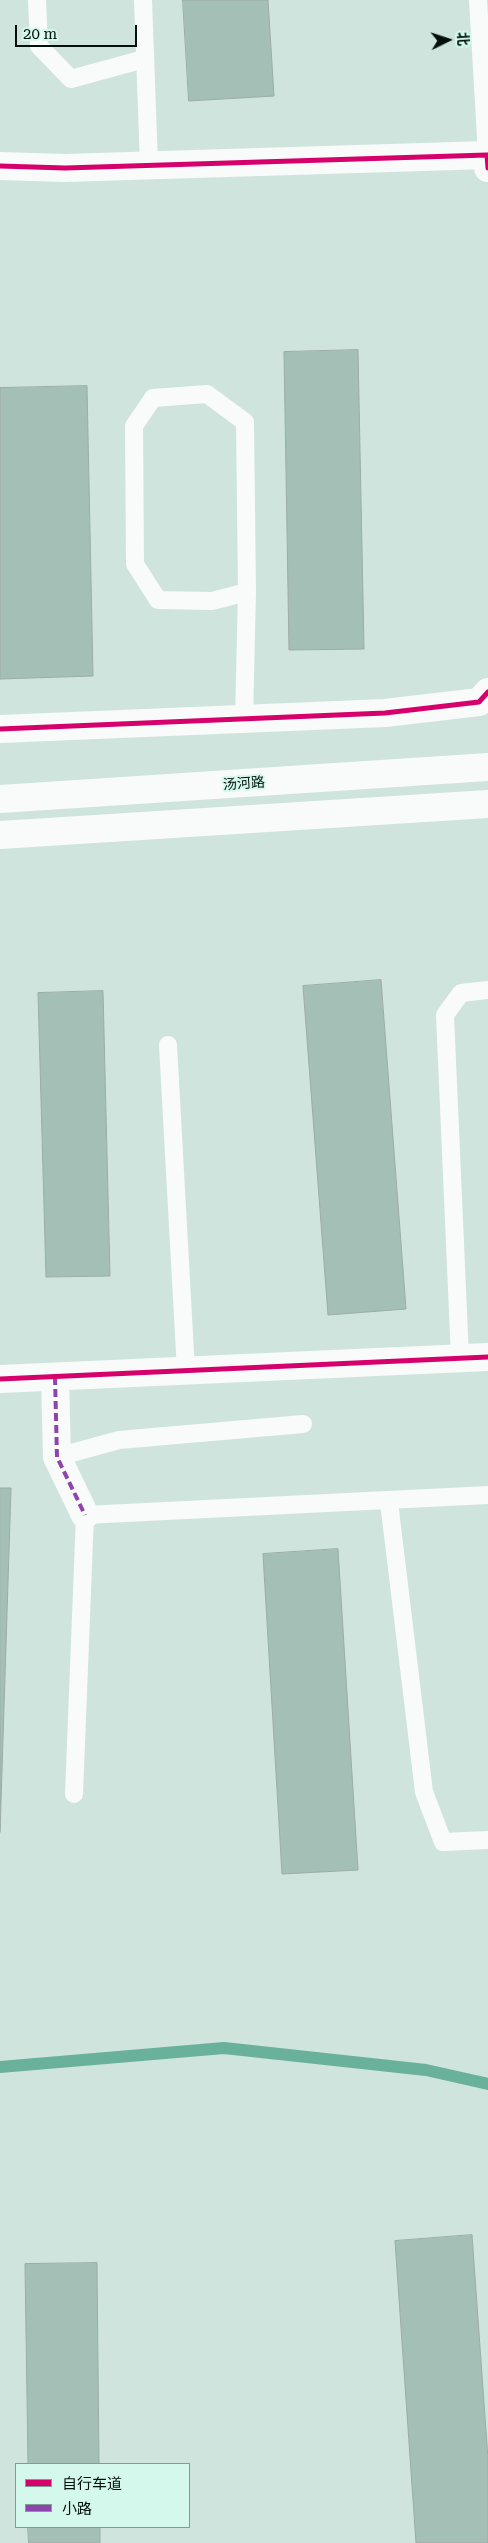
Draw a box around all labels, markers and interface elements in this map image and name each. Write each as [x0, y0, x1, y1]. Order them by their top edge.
scale bar [18, 15, 140, 47]
north arrow [423, 15, 473, 65]
text: 20 m [23, 25, 57, 43]
text: 北 [454, 31, 471, 46]
street label: 汤河路 [222, 774, 266, 794]
legend [15, 2463, 190, 2528]
text: 自行车道 [62, 2475, 122, 2493]
text: 小路 [62, 2500, 92, 2518]

